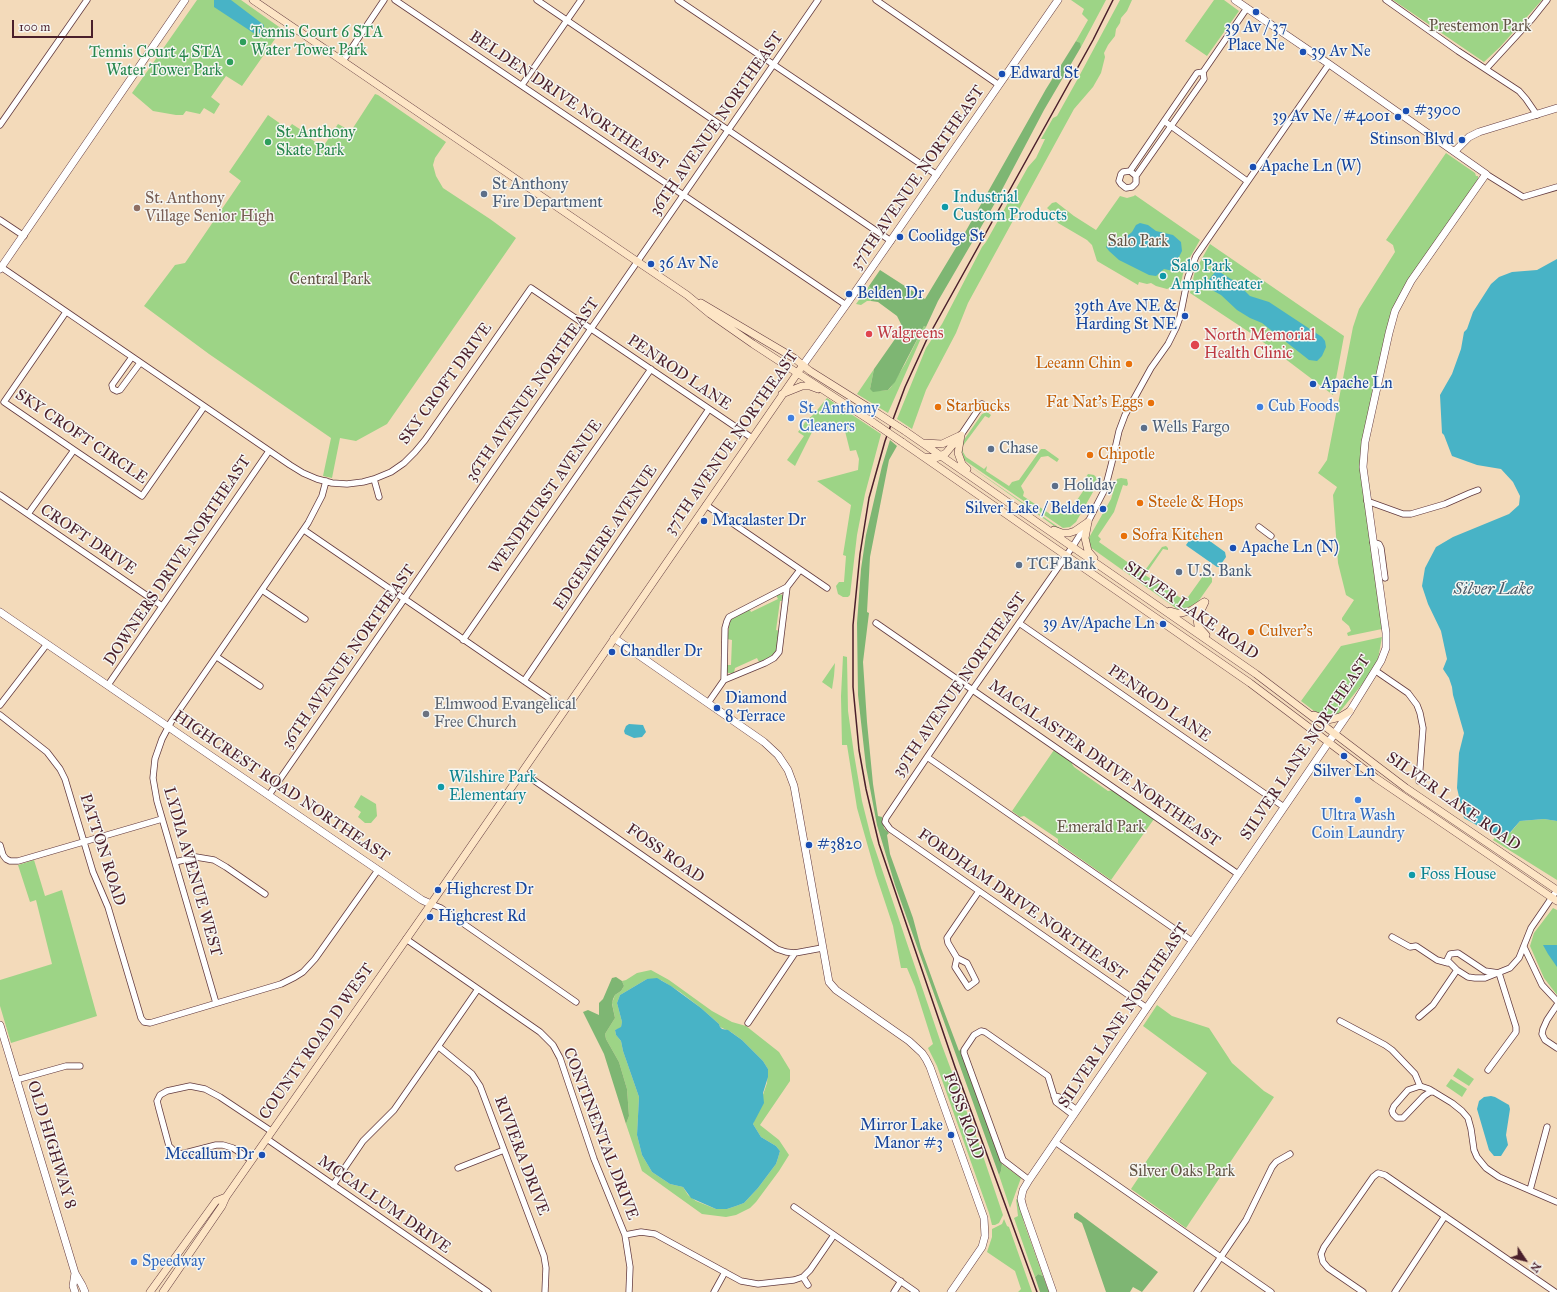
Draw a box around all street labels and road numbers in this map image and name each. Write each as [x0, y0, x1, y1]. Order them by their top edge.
street label: BELDEN DRIVE NORTHEAST [465, 27, 671, 175]
street label: 36TH AVENUE NORTHEAST [646, 28, 788, 220]
street label: 37TH AVENUE NORTHEAST [847, 82, 989, 274]
street label: 36TH AVENUE NORTHEAST [462, 294, 604, 486]
street label: SKY CROFT DRIVE [395, 319, 497, 449]
street label: PENROD LANE [623, 331, 735, 415]
street label: 37TH AVENUE NORTHEAST [661, 347, 803, 539]
street label: SKY CROFT CIRCLE [11, 386, 151, 488]
street label: WENDHURST AVENUE [485, 416, 607, 578]
street label: DOWNERS DRIVE NORTHEAST [100, 452, 256, 670]
street label: EDGEMERE AVENUE [550, 462, 662, 614]
street label: CROFT DRIVE [36, 501, 140, 579]
street label: SILVER LAKE ROAD [1120, 557, 1262, 665]
street label: 36TH AVENUE NORTHEAST [278, 561, 420, 753]
street label: 39TH AVENUE NORTHEAST [889, 589, 1031, 781]
street label: SILVER LANE NORTHEAST [1237, 652, 1375, 844]
street label: PENROD LANE [1104, 661, 1214, 747]
street label: MACALASTER DRIVE NORTHEAST [985, 676, 1223, 852]
street label: HIGHCREST ROAD NORTHEAST [169, 707, 393, 867]
street label: SILVER LAKE ROAD [1382, 748, 1524, 856]
street label: LYDIA AVENUE WEST [159, 785, 225, 959]
street label: PATTON ROAD [75, 792, 129, 908]
street label: FOSS ROAD [622, 820, 708, 888]
street label: FORDHAM DRIVE NORTHEAST [914, 825, 1130, 985]
street label: SILVER LANE NORTHEAST [1055, 920, 1193, 1112]
street label: COUNTY ROAD D WEST [256, 960, 378, 1124]
street label: CONTINENTAL DRIVE [558, 1045, 642, 1223]
street label: FOSS ROAD [938, 1070, 988, 1162]
street label: OLD HIGHWAY 8 [22, 1079, 80, 1211]
street label: RIVIERA DRIVE [489, 1094, 553, 1218]
street label: MCCALLUM DRIVE [314, 1152, 454, 1258]

